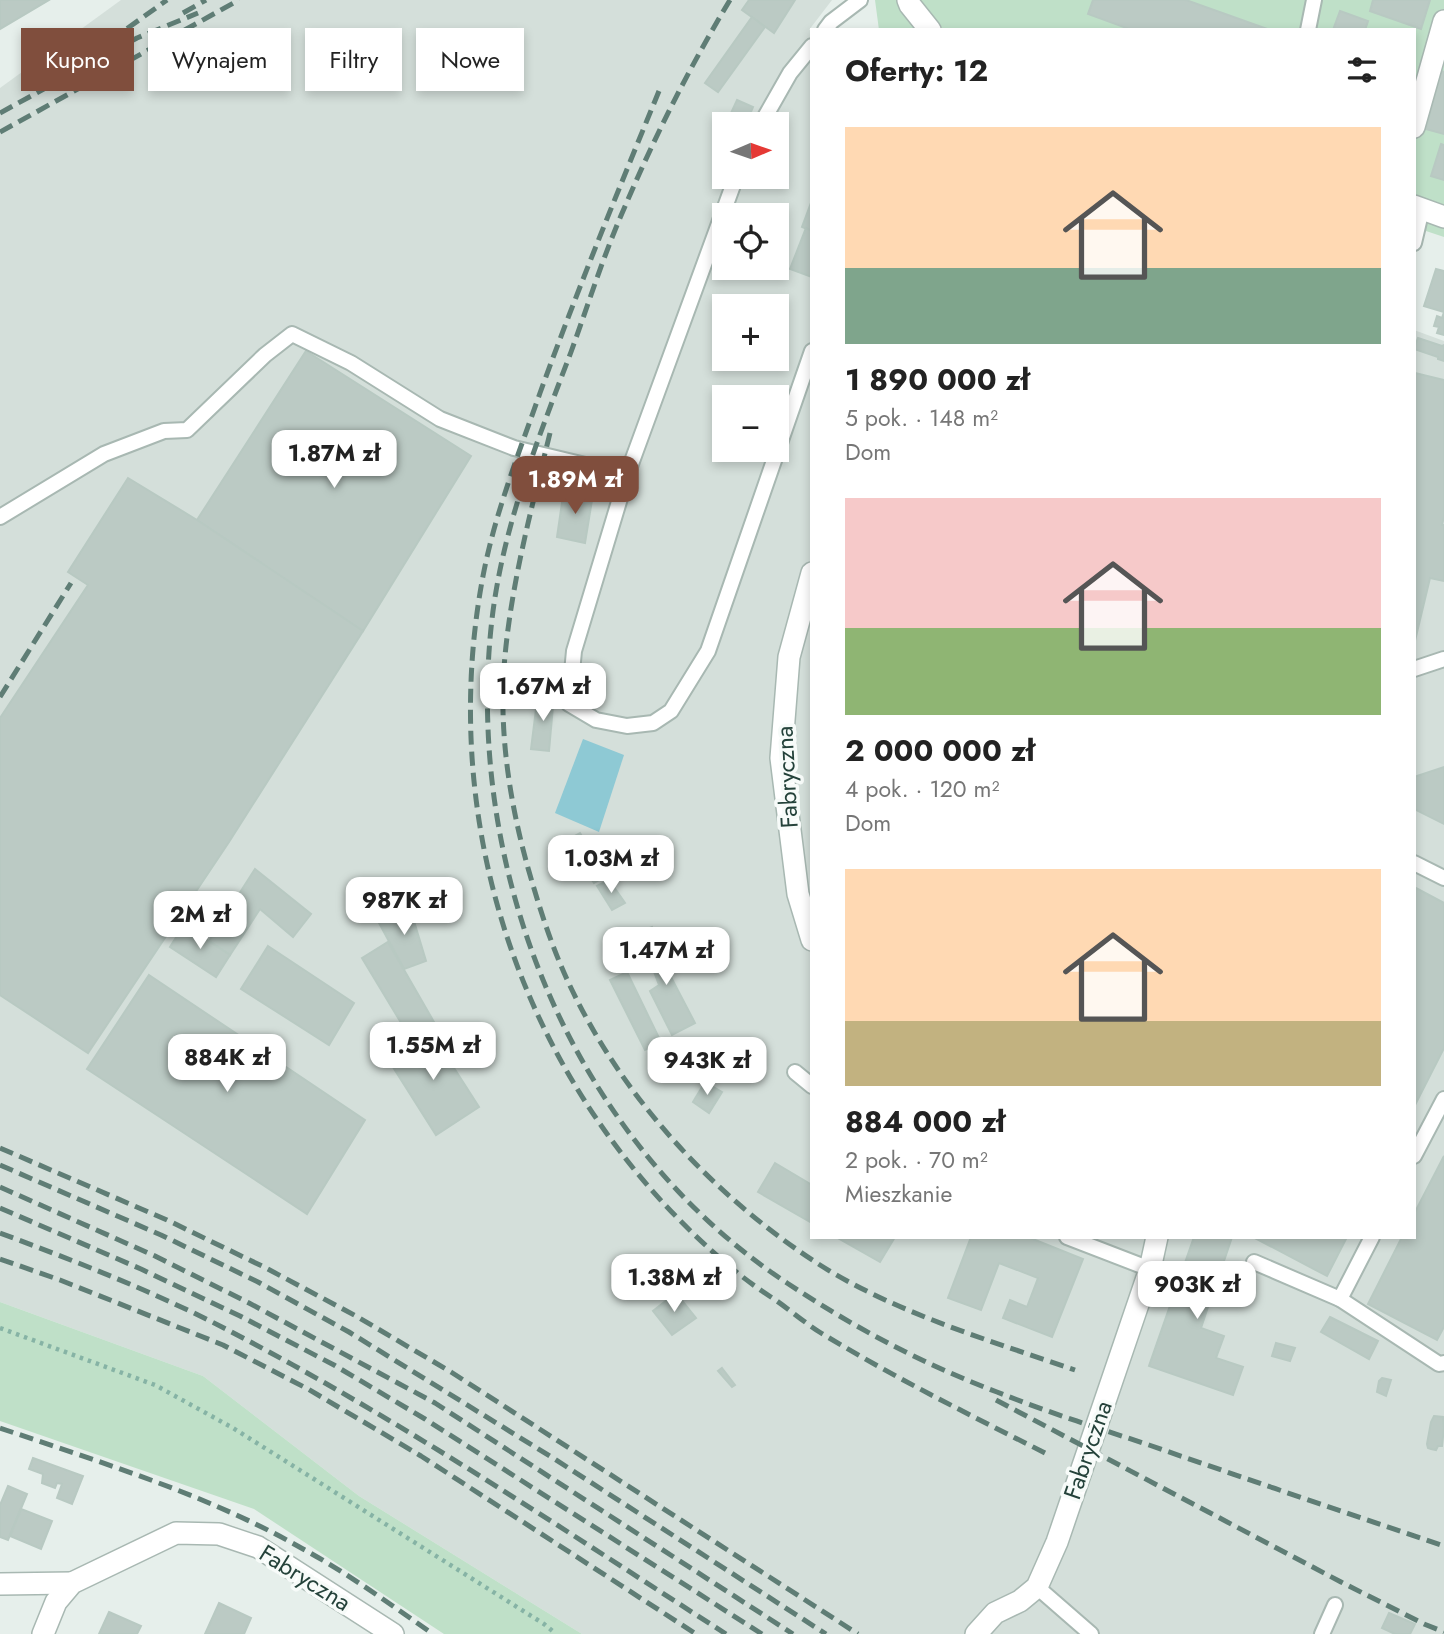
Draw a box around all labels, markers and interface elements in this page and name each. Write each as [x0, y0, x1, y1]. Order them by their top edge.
chip: Kupno [21, 28, 134, 91]
chip: Wynajem [148, 28, 291, 91]
chip: Filtry [305, 28, 402, 91]
chip: Nowe [416, 28, 524, 91]
text: Oferty: 12 [845, 49, 988, 92]
icon: filters [1343, 51, 1381, 89]
north arrow [712, 112, 789, 189]
map controls [712, 112, 789, 462]
icon: home [1050, 172, 1176, 298]
button: locate [712, 203, 789, 280]
button: + [712, 294, 789, 371]
text: 1 890 000 zł [845, 358, 1029, 401]
button: − [712, 385, 789, 462]
text: 5 pok. · 148 m² [845, 401, 998, 435]
pin: 1.87M zł [262, 430, 406, 490]
text: Dom [845, 435, 891, 469]
text: 1.87M zł [288, 436, 380, 470]
pin: 1.89M zł [503, 456, 647, 516]
text: 1.89M zł [528, 462, 622, 496]
icon: home [1050, 543, 1176, 669]
pin: 1.67M zł [471, 664, 615, 723]
text: 1.67M zł [496, 669, 590, 703]
street label: Fabryczna [766, 725, 807, 829]
text: 2 000 000 zł [845, 729, 1035, 772]
text: 4 pok. · 120 m² [845, 772, 999, 806]
text: Dom [845, 806, 891, 840]
pin: 1.03M zł [539, 836, 683, 895]
text: 1.03M zł [564, 841, 658, 875]
pin: 987K zł [339, 878, 469, 937]
text: 987K zł [362, 883, 446, 917]
pin: 2M zł [151, 892, 249, 951]
text: 2M zł [170, 897, 230, 931]
icon: home [1050, 914, 1176, 1040]
pin: 1.47M zł [594, 928, 738, 987]
text: 1.47M zł [619, 933, 713, 967]
pin: 1.55M zł [361, 1023, 505, 1082]
text: 1.55M zł [386, 1028, 480, 1062]
pin: 884K zł [162, 1034, 292, 1094]
pin: 943K zł [642, 1038, 772, 1097]
text: 884K zł [184, 1040, 270, 1074]
text: 943K zł [664, 1043, 750, 1077]
text: 884 000 zł [845, 1100, 1005, 1143]
text: 2 pok. · 70 m² [845, 1143, 988, 1177]
text: Mieszkanie [845, 1177, 952, 1211]
pin: 1.38M zł [602, 1254, 746, 1314]
text: 1.38M zł [627, 1260, 721, 1294]
pin: 903K zł [1132, 1262, 1262, 1321]
text: 903K zł [1154, 1267, 1240, 1301]
street label: Fabryczna [1054, 1396, 1121, 1504]
street label: Fabryczna [253, 1536, 358, 1620]

